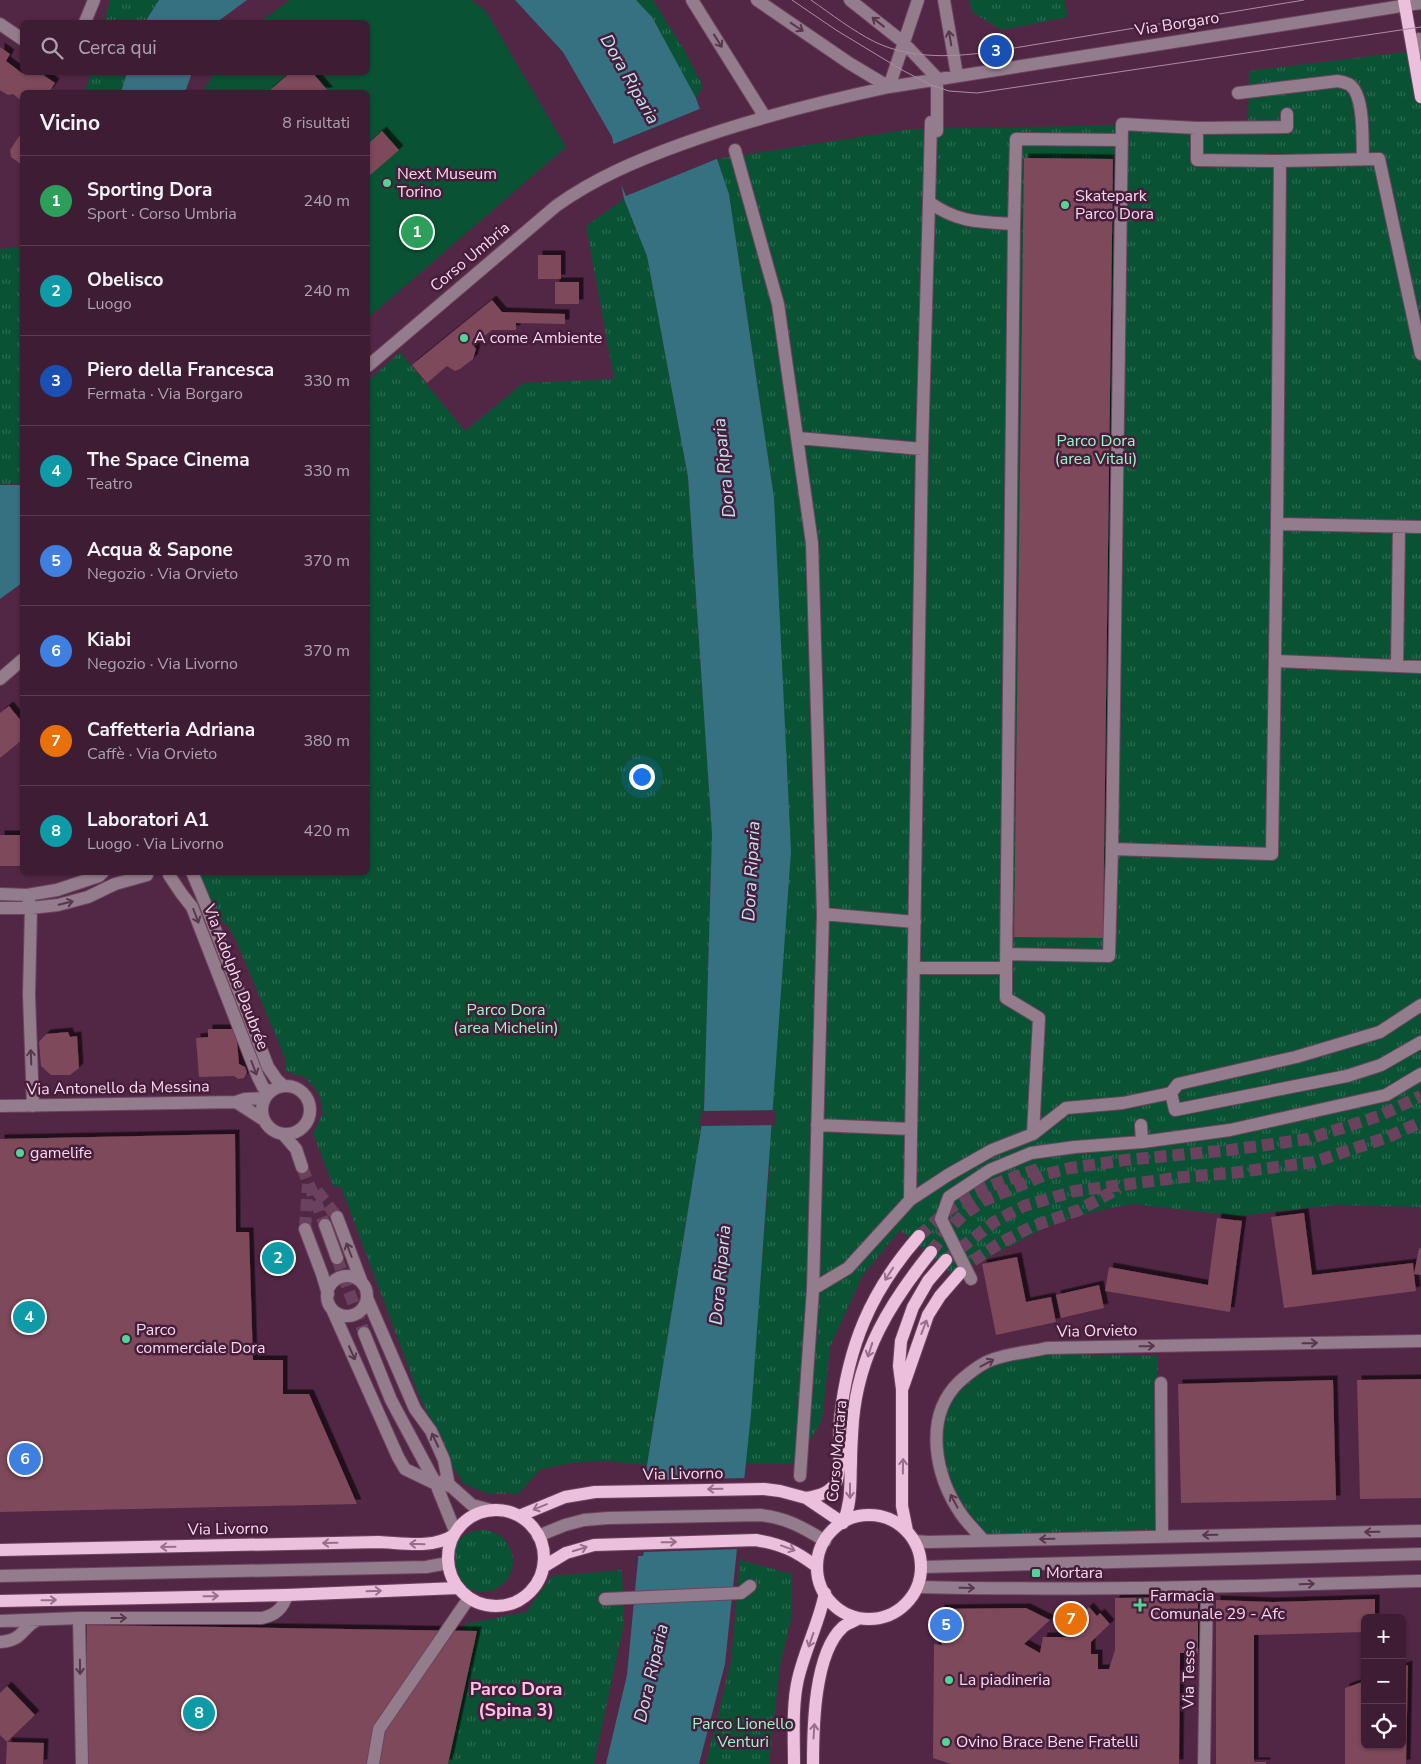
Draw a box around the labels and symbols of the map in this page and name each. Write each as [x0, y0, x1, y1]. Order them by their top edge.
street label: Via Borgaro [1132, 6, 1221, 42]
one-way arrow [871, 17, 885, 27]
one-way arrow [790, 22, 804, 32]
water label: Dora Riparia [595, 30, 665, 128]
one-way arrow [945, 30, 955, 46]
pin: 3 [980, 32, 1012, 70]
one-way arrow [714, 34, 724, 48]
place label: Next Museum Torino [397, 163, 497, 203]
marker: Next Museum Torino [381, 177, 393, 189]
place label: Skatepark Parco Dora [1075, 185, 1154, 225]
marker: Skatepark Parco Dora [1059, 199, 1071, 211]
pin: 1 [401, 213, 433, 251]
street label: Corso Umbria [425, 217, 515, 297]
place label: A come Ambiente [474, 327, 602, 349]
marker: A come Ambiente [458, 332, 470, 344]
water label: Dora Riparia [707, 417, 741, 519]
park label: Parco Dora (area Vitali) [1055, 430, 1137, 470]
your location [629, 764, 655, 790]
water label: Dora Riparia [736, 820, 766, 922]
one-way arrow [57, 898, 73, 907]
street label: Via Adolphe Daubrée [198, 900, 274, 1053]
one-way arrow [192, 908, 201, 923]
park label: Parco Dora (area Michelin) [453, 999, 559, 1039]
one-way arrow [27, 1049, 36, 1065]
one-way arrow [250, 1059, 259, 1075]
street label: Via Antonello da Messina [25, 1075, 210, 1101]
place label: gamelife [30, 1142, 92, 1164]
marker: gamelife [14, 1147, 26, 1159]
water label: Dora Riparia [704, 1224, 736, 1326]
pin: 2 [262, 1239, 294, 1277]
one-way arrow [344, 1243, 354, 1258]
one-way arrow [884, 1267, 894, 1281]
pin: 4 [13, 1298, 45, 1336]
place label: Parco commerciale Dora [136, 1319, 265, 1359]
street label: Via Orvieto [1055, 1319, 1138, 1343]
one-way arrow [919, 1320, 929, 1335]
marker: Parco commerciale Dora [120, 1333, 132, 1345]
one-way arrow [1301, 1338, 1317, 1348]
one-way arrow [865, 1341, 874, 1357]
one-way arrow [1139, 1342, 1155, 1351]
one-way arrow [347, 1345, 357, 1360]
one-way arrow [979, 1358, 994, 1368]
street label: Corso Mortara [822, 1399, 852, 1503]
one-way arrow [430, 1433, 439, 1448]
pin: 6 [9, 1440, 41, 1478]
one-way arrow [898, 1458, 908, 1474]
street label: Via Livorno [642, 1462, 724, 1486]
one-way arrow [846, 1483, 855, 1499]
one-way arrow [708, 1484, 724, 1494]
one-way arrow [949, 1494, 959, 1509]
one-way arrow [533, 1502, 548, 1512]
street label: Via Livorno [187, 1517, 269, 1541]
one-way arrow [1365, 1527, 1381, 1537]
one-way arrow [1202, 1530, 1218, 1540]
one-way arrow [1040, 1534, 1056, 1543]
one-way arrow [660, 1537, 677, 1547]
one-way arrow [323, 1538, 339, 1548]
one-way arrow [410, 1539, 426, 1548]
one-way arrow [160, 1542, 176, 1552]
one-way arrow [572, 1543, 588, 1553]
one-way arrow [779, 1544, 795, 1553]
place label: Mortara [1046, 1562, 1103, 1584]
marker: Mortara [1030, 1567, 1042, 1579]
one-way arrow [1298, 1580, 1314, 1589]
one-way arrow [958, 1583, 975, 1593]
place label: Farmacia Comunale 29 - Afc [1150, 1585, 1285, 1625]
one-way arrow [365, 1587, 381, 1596]
one-way arrow [202, 1591, 219, 1601]
one-way arrow [40, 1595, 56, 1605]
marker: Farmacia Comunale 29 - Afc [1134, 1599, 1146, 1611]
pin: 7 [1055, 1600, 1087, 1638]
pin: 5 [930, 1606, 962, 1644]
one-way arrow [110, 1613, 126, 1623]
water label: Dora Riparia [628, 1621, 674, 1725]
one-way arrow [806, 1632, 815, 1647]
street label: Via Tesso [1177, 1640, 1201, 1710]
one-way arrow [76, 1659, 85, 1675]
place label: La piadineria [959, 1669, 1050, 1691]
marker: La piadineria [943, 1674, 955, 1686]
district label: Parco Dora (Spina 3) [470, 1677, 562, 1722]
pin: 8 [183, 1694, 215, 1732]
park label: Parco Lionello Venturi [692, 1713, 794, 1753]
one-way arrow [809, 1723, 819, 1739]
place label: Ovino Brace Bene Fratelli [956, 1731, 1138, 1753]
marker: Ovino Brace Bene Fratelli [940, 1736, 952, 1748]

